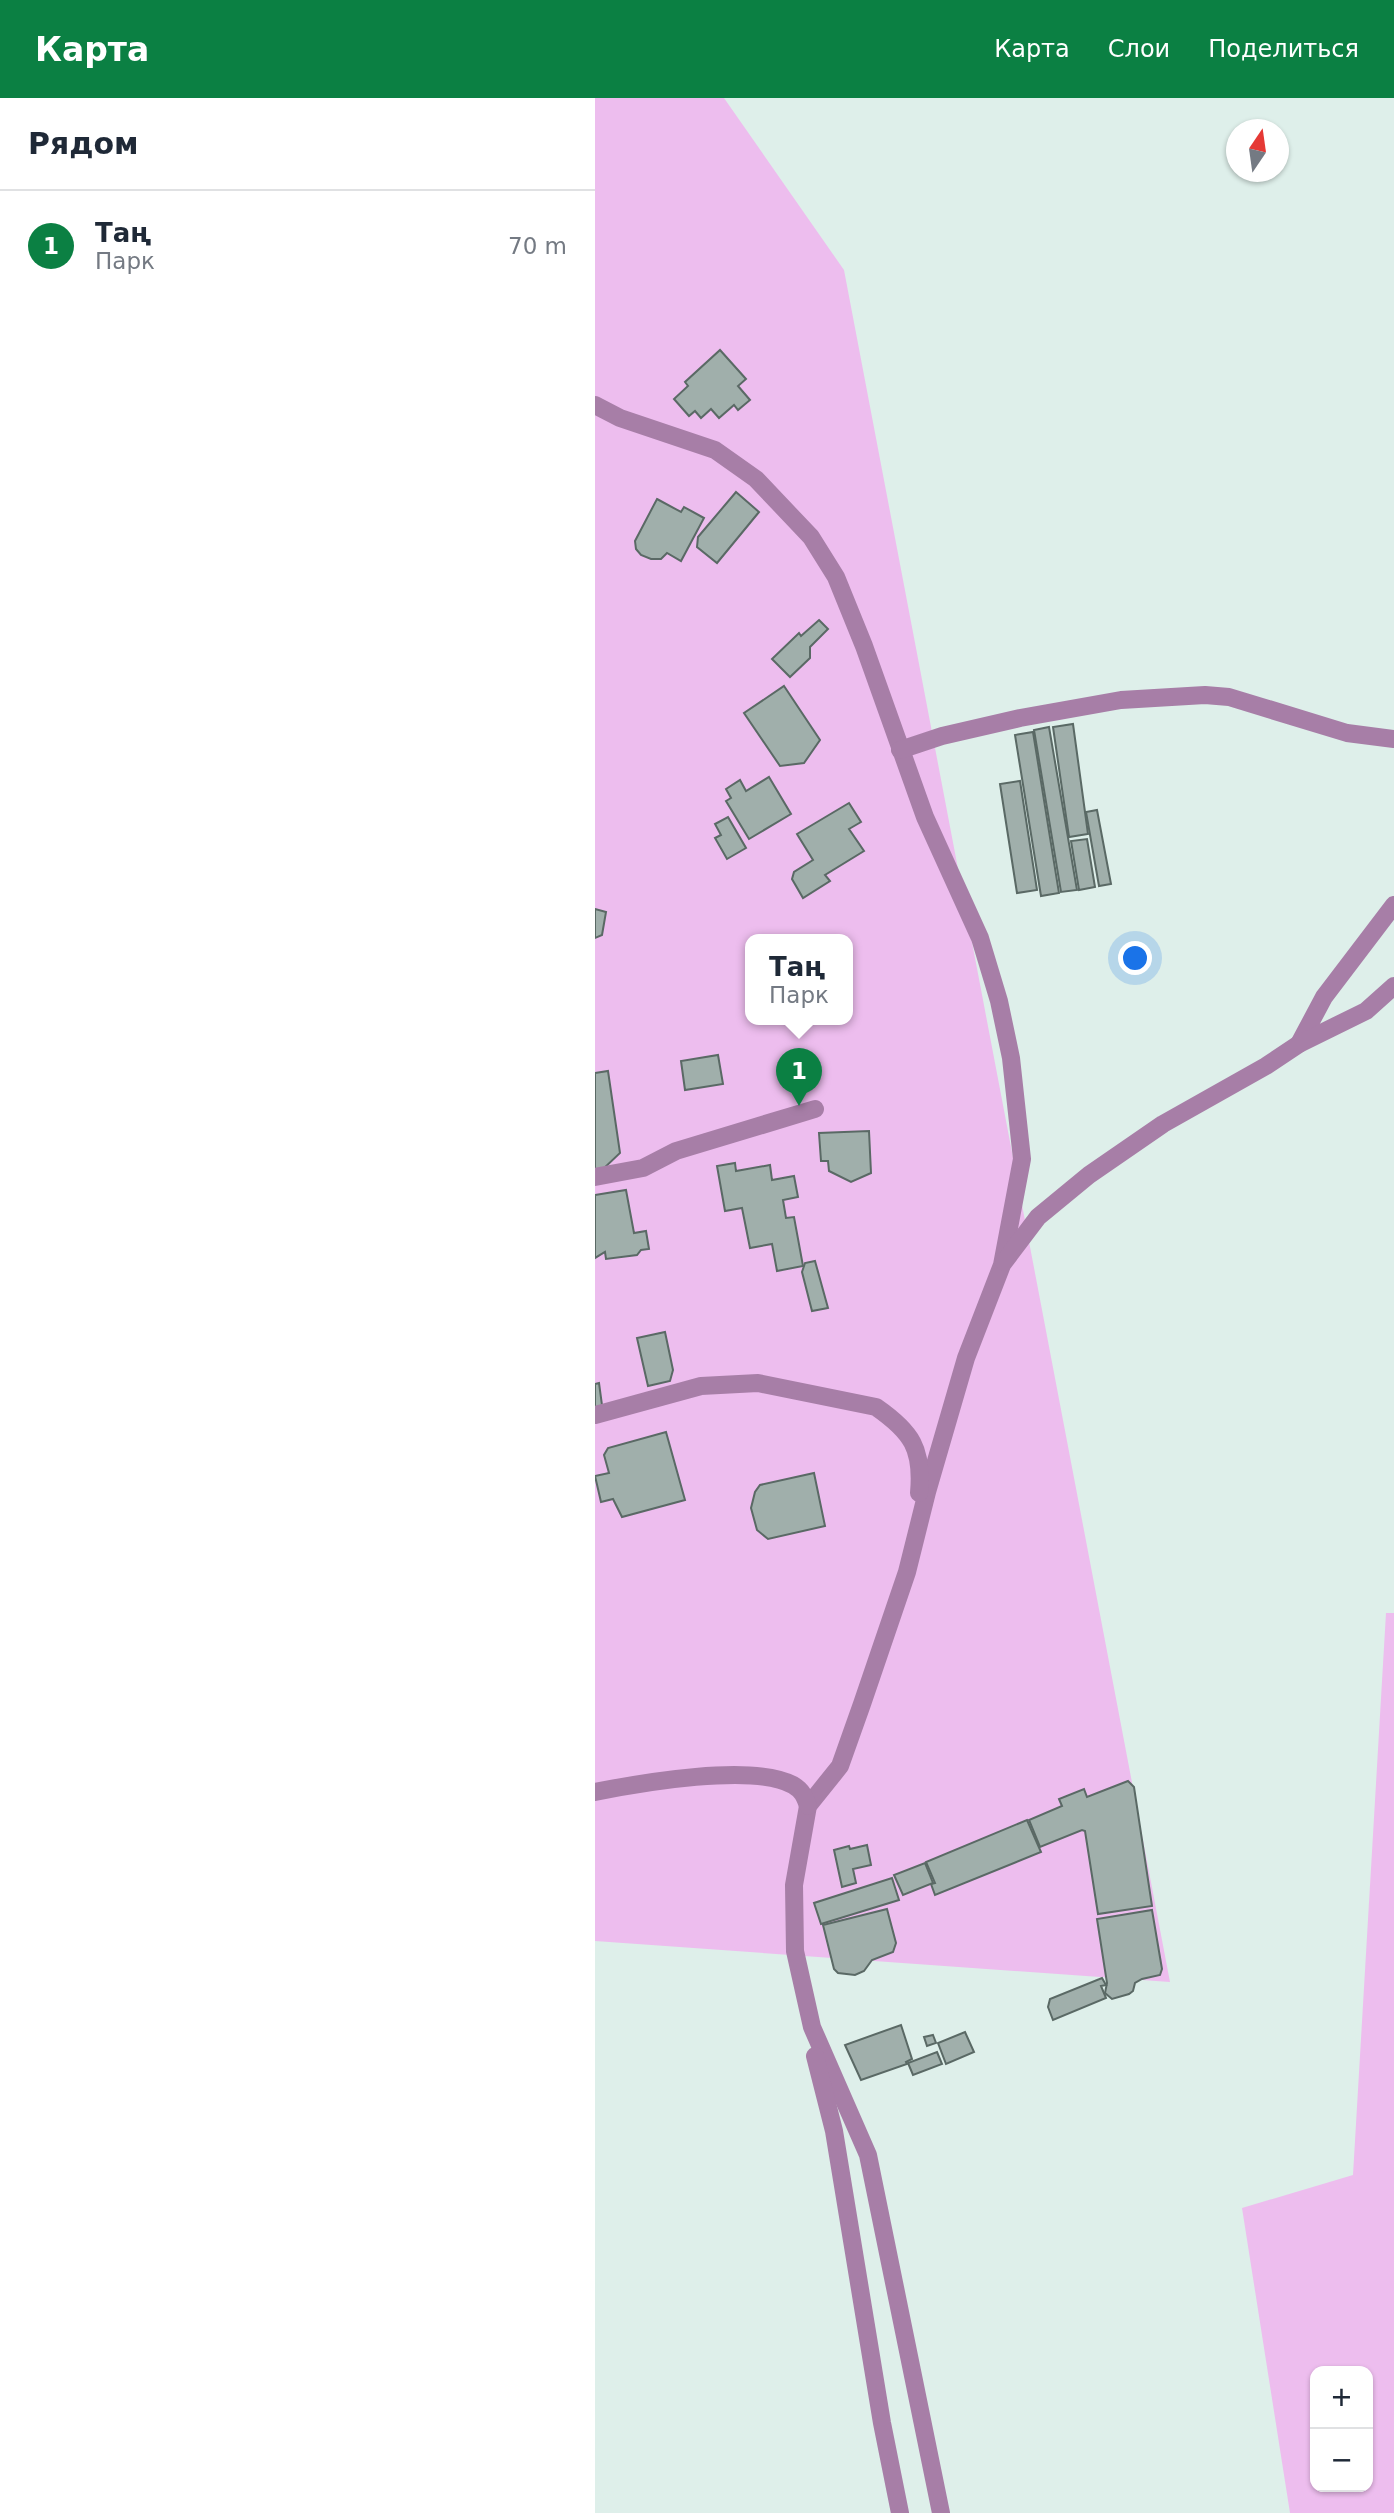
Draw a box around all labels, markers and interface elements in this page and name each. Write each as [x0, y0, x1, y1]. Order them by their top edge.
text: Карта [35, 30, 149, 69]
text: Карта [994, 35, 1070, 63]
text: Слои [1108, 35, 1170, 63]
text: Поделиться [1208, 35, 1359, 63]
north arrow [1226, 119, 1289, 182]
text: Рядом [28, 126, 139, 161]
text: Таң [95, 218, 151, 248]
text: 1 [43, 233, 59, 259]
text: 70 m [508, 233, 567, 259]
text: Парк [95, 248, 155, 274]
popup [745, 934, 853, 1025]
your location [1118, 941, 1152, 975]
text: Таң [769, 952, 825, 982]
text: Парк [769, 982, 829, 1008]
pin: 1 [776, 1048, 822, 1106]
map controls [1310, 2366, 1373, 2492]
button: + [1310, 2366, 1373, 2429]
button: − [1310, 2429, 1373, 2492]

